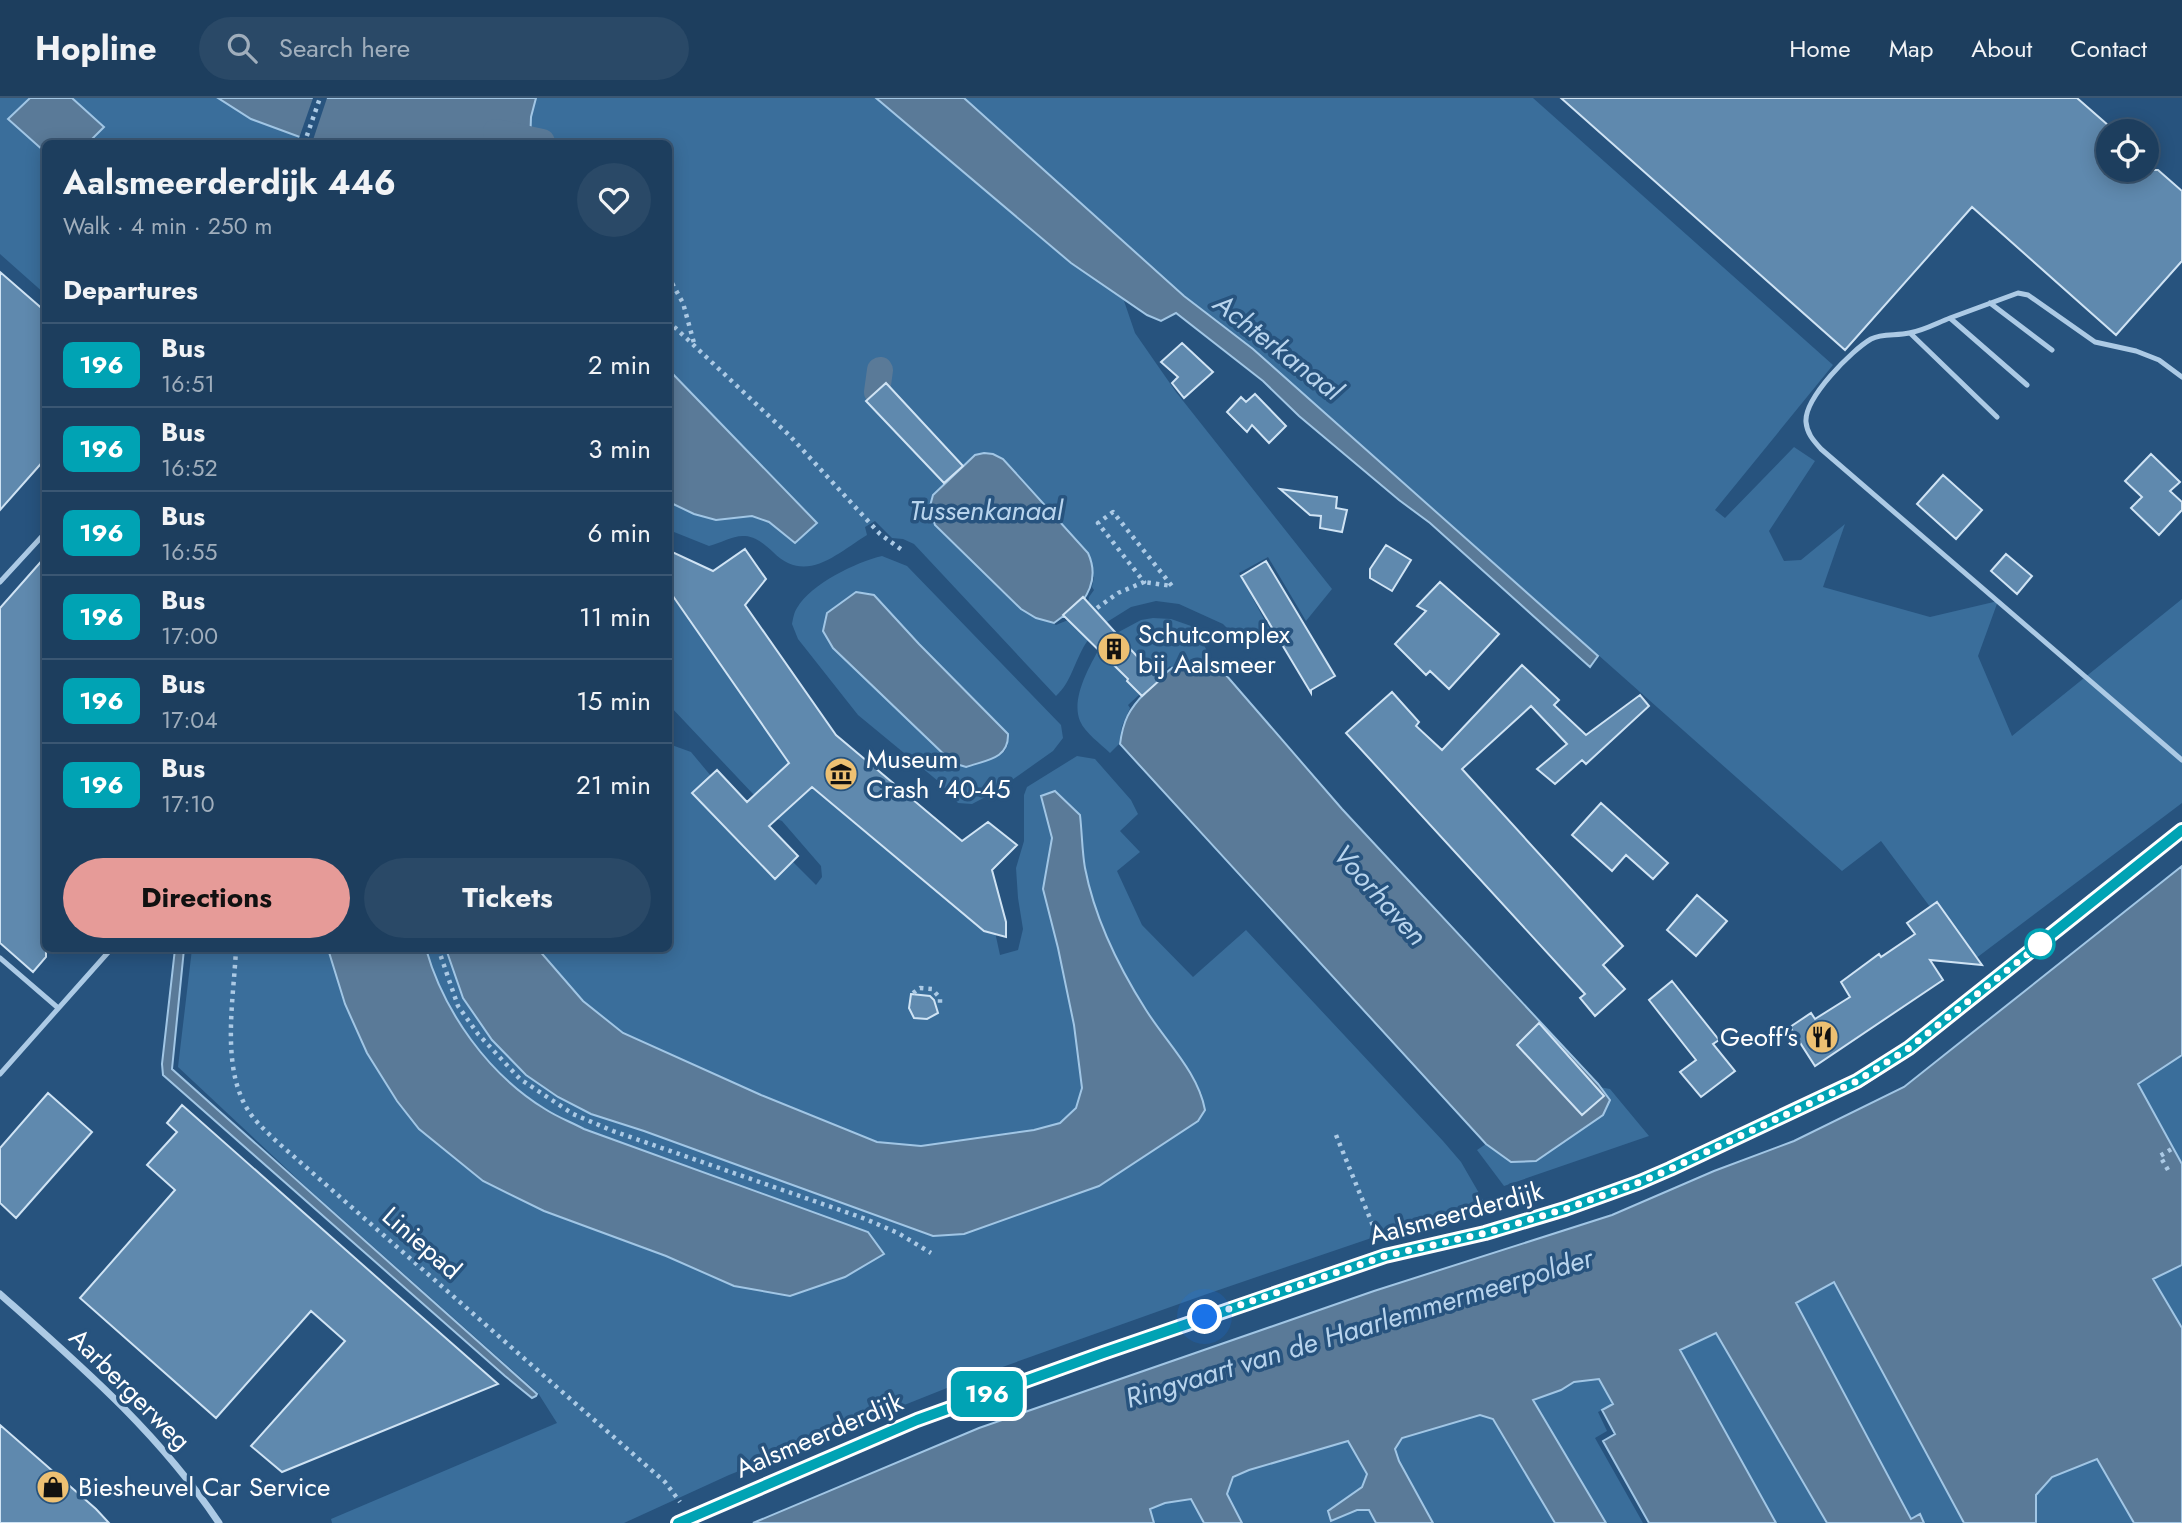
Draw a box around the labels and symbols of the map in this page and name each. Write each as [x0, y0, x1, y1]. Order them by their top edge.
water label: Achterkanaal [1204, 283, 1353, 412]
water label: Tussenkanaal [909, 490, 1065, 531]
place label: Schutcomplex bij Aalsmeer [1138, 615, 1290, 683]
building icon: Schutcomplex bij Aalsmeer [1095, 630, 1133, 668]
place label: Museum Crash '40-45 [866, 740, 1011, 808]
museum icon: Museum Crash '40-45 [822, 755, 860, 793]
water label: Voorhaven [1323, 835, 1437, 955]
unlabelled marker [2025, 929, 2055, 959]
place label: Geoff's [1720, 1018, 1798, 1056]
restaurant icon: Geoff's [1803, 1018, 1841, 1056]
street label: Aalsmeerderdijk [1365, 1171, 1548, 1254]
street label: Liniepad [374, 1198, 470, 1288]
water label: Ringvaart van de Haarlemmermeerpolder [1120, 1237, 1599, 1419]
your location [1187, 1299, 1222, 1334]
street label: Aarbergerweg [60, 1319, 200, 1459]
line badge: 196 [947, 1371, 1027, 1417]
street label: Aalsmeerderdijk [729, 1382, 909, 1487]
shop icon: Biesheuvel Car Service [34, 1468, 72, 1506]
place label: Biesheuvel Car Service [78, 1468, 330, 1506]

